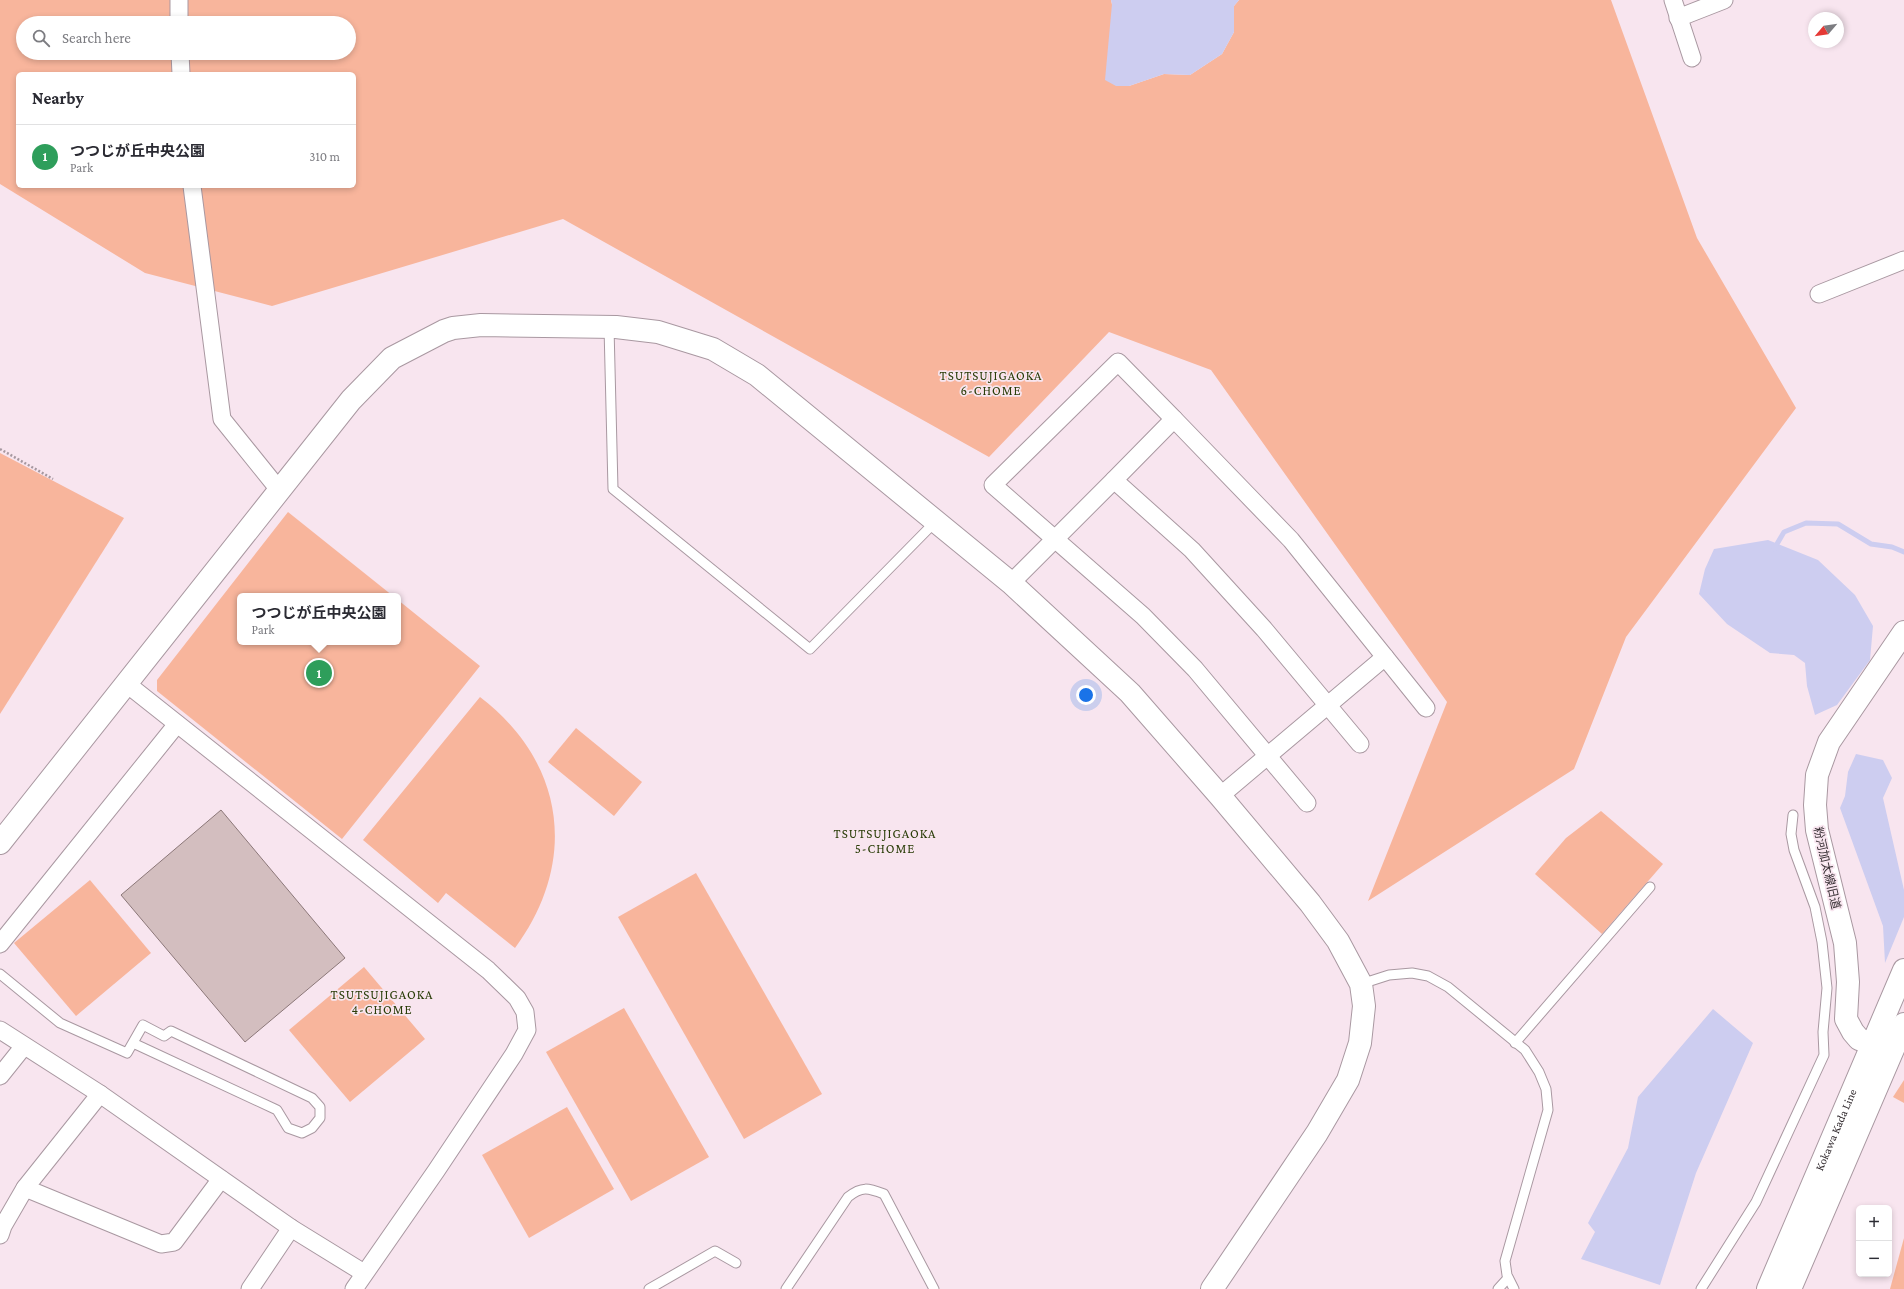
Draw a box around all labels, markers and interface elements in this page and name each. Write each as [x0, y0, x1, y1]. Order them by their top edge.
north arrow [1808, 12, 1844, 48]
search box [16, 16, 356, 60]
icon: search [30, 27, 52, 49]
text: Search here [62, 30, 131, 46]
text: Nearby [32, 89, 84, 108]
text: つつじが丘中央公園 [70, 143, 205, 159]
text: 1 [43, 149, 47, 164]
text: 310 m [309, 149, 340, 164]
text: Park [70, 160, 93, 175]
district label: TSUTSUJIGAOKA 6-CHOME [940, 368, 1042, 398]
popup [237, 593, 401, 645]
text: つつじが丘中央公園 [251, 605, 387, 621]
text: Park [251, 622, 275, 637]
pin: 1 [306, 658, 332, 688]
your location [1076, 685, 1096, 705]
street label: 粉河加太線旧道 [1811, 825, 1843, 911]
district label: TSUTSUJIGAOKA 5-CHOME [834, 826, 936, 856]
district label: TSUTSUJIGAOKA 4-CHOME [331, 987, 433, 1017]
street label: Kokawa Kada Line [1812, 1087, 1860, 1173]
map controls [1856, 1205, 1892, 1277]
button: + [1856, 1205, 1892, 1241]
button: − [1856, 1241, 1892, 1277]

